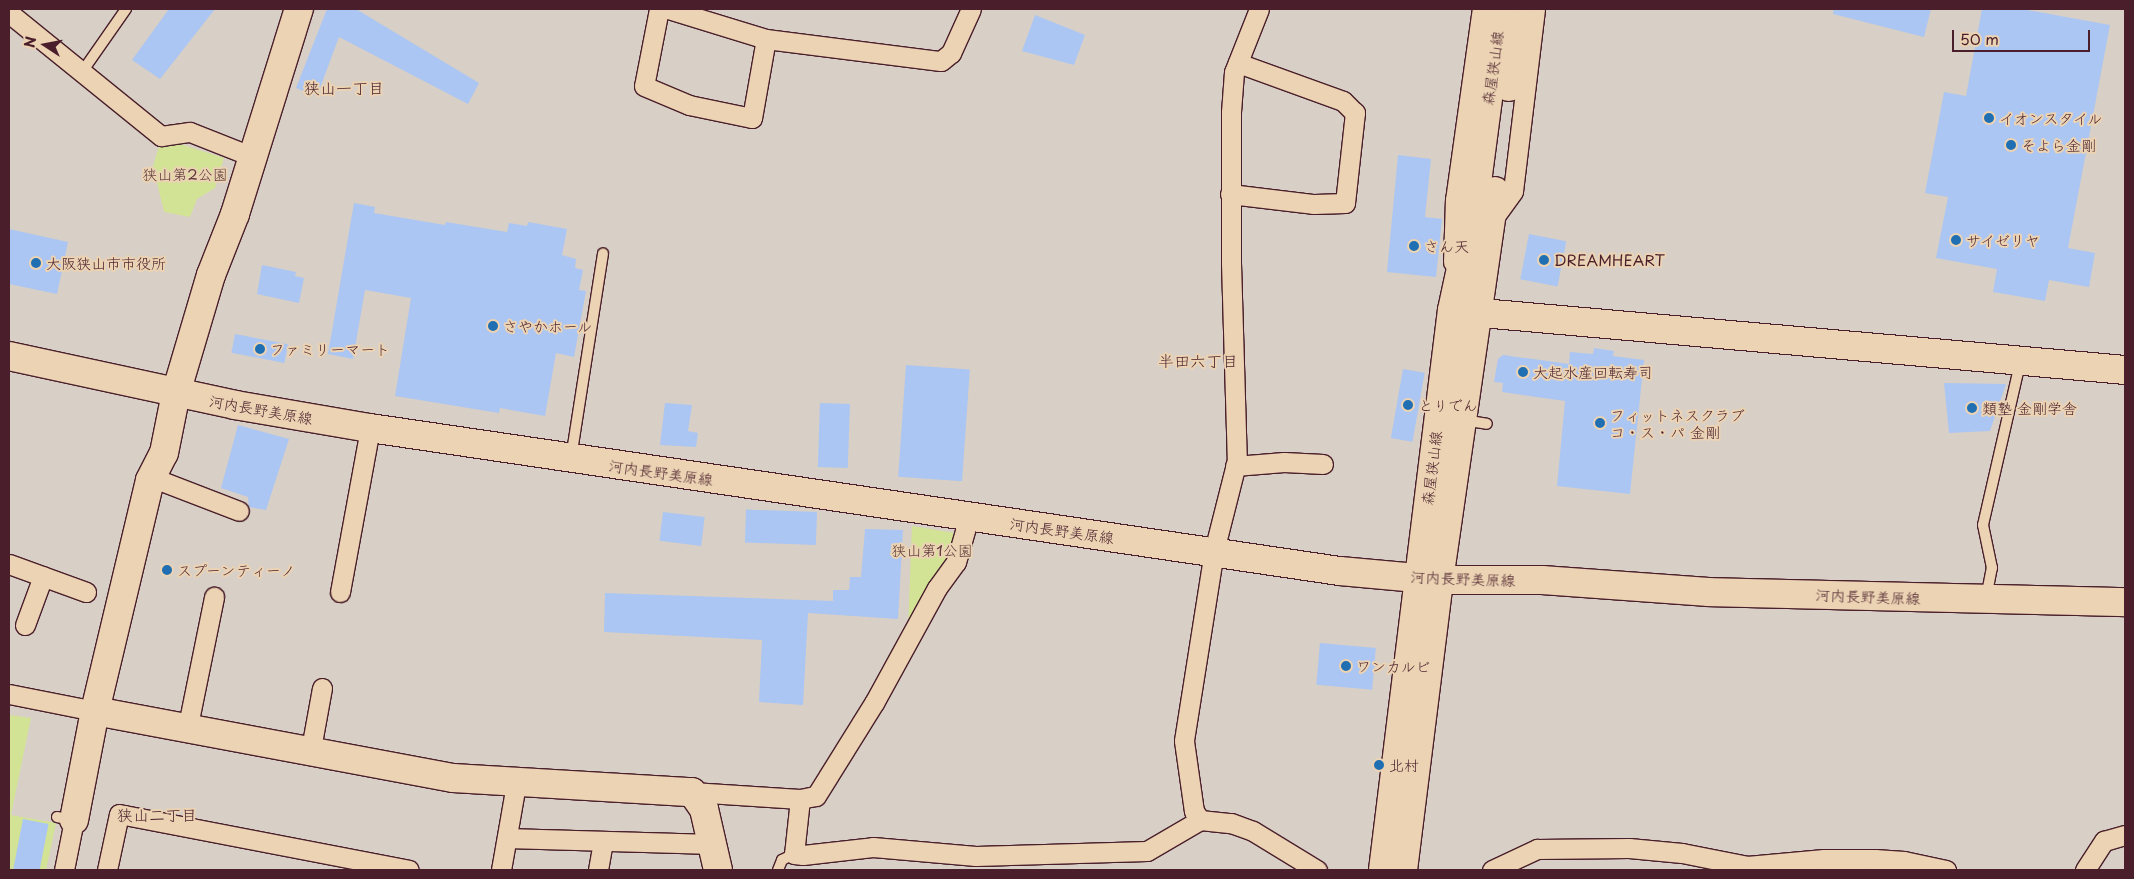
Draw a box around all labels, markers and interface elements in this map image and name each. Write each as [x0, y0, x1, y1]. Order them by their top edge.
north arrow [20, 20, 70, 70]
scale bar [1954, 20, 2092, 52]
text: 50 m [1960, 27, 1999, 50]
street label: 森屋狭山線 [1478, 30, 1506, 106]
text: N [18, 35, 41, 49]
district label: 狭山一丁目 [304, 77, 384, 97]
place label: イオンスタイル [1999, 109, 2104, 127]
marker: イオンスタイル [1983, 112, 1995, 124]
place label: そよら金剛 [2021, 136, 2096, 154]
marker: そよら金剛 [2005, 139, 2017, 151]
park label: 狭山第2公園 [142, 165, 228, 183]
place label: サイゼリヤ [1966, 231, 2041, 249]
marker: サイゼリヤ [1950, 234, 1962, 246]
place label: さん天 [1424, 237, 1469, 255]
marker: さん天 [1408, 240, 1420, 252]
place label: DREAMHEART [1554, 251, 1665, 269]
place label: 大阪狭山市市役所 [46, 254, 166, 272]
marker: DREAMHEART [1538, 254, 1550, 266]
marker: 大阪狭山市市役所 [30, 257, 42, 269]
place label: さやかホール [503, 317, 593, 335]
marker: さやかホール [487, 320, 499, 332]
place label: ファミリーマート [270, 340, 390, 358]
marker: ファミリーマート [254, 343, 266, 355]
district label: 半田六丁目 [1158, 350, 1238, 370]
place label: 大起水産回転寿司 [1533, 363, 1653, 381]
marker: 大起水産回転寿司 [1517, 366, 1529, 378]
street label: 河内長野美原線 [208, 391, 314, 427]
place label: とりでん [1418, 396, 1478, 414]
marker: とりでん [1402, 399, 1414, 411]
place label: 類塾 金剛学舎 [1982, 399, 2077, 417]
marker: 類塾 金剛学舎 [1966, 402, 1978, 414]
place label: フィットネスクラブ コ・ス・パ 金剛 [1610, 405, 1745, 440]
marker: フィットネスクラブ コ・ス・パ 金剛 [1594, 417, 1606, 429]
street label: 森屋狭山線 [1417, 430, 1445, 506]
street label: 河内長野美原線 [608, 456, 714, 488]
street label: 河内長野美原線 [1009, 514, 1115, 546]
park label: 狭山第1公園 [891, 541, 973, 559]
place label: スプーンティーノ [177, 561, 296, 579]
marker: スプーンティーノ [161, 564, 173, 576]
street label: 河内長野美原線 [1410, 567, 1516, 589]
street label: 河内長野美原線 [1815, 585, 1921, 607]
place label: ワンカルビ [1356, 657, 1431, 675]
marker: ワンカルビ [1340, 660, 1352, 672]
place label: 北村 [1389, 756, 1419, 774]
marker: 北村 [1373, 759, 1385, 771]
district label: 狭山二丁目 [117, 804, 197, 824]

